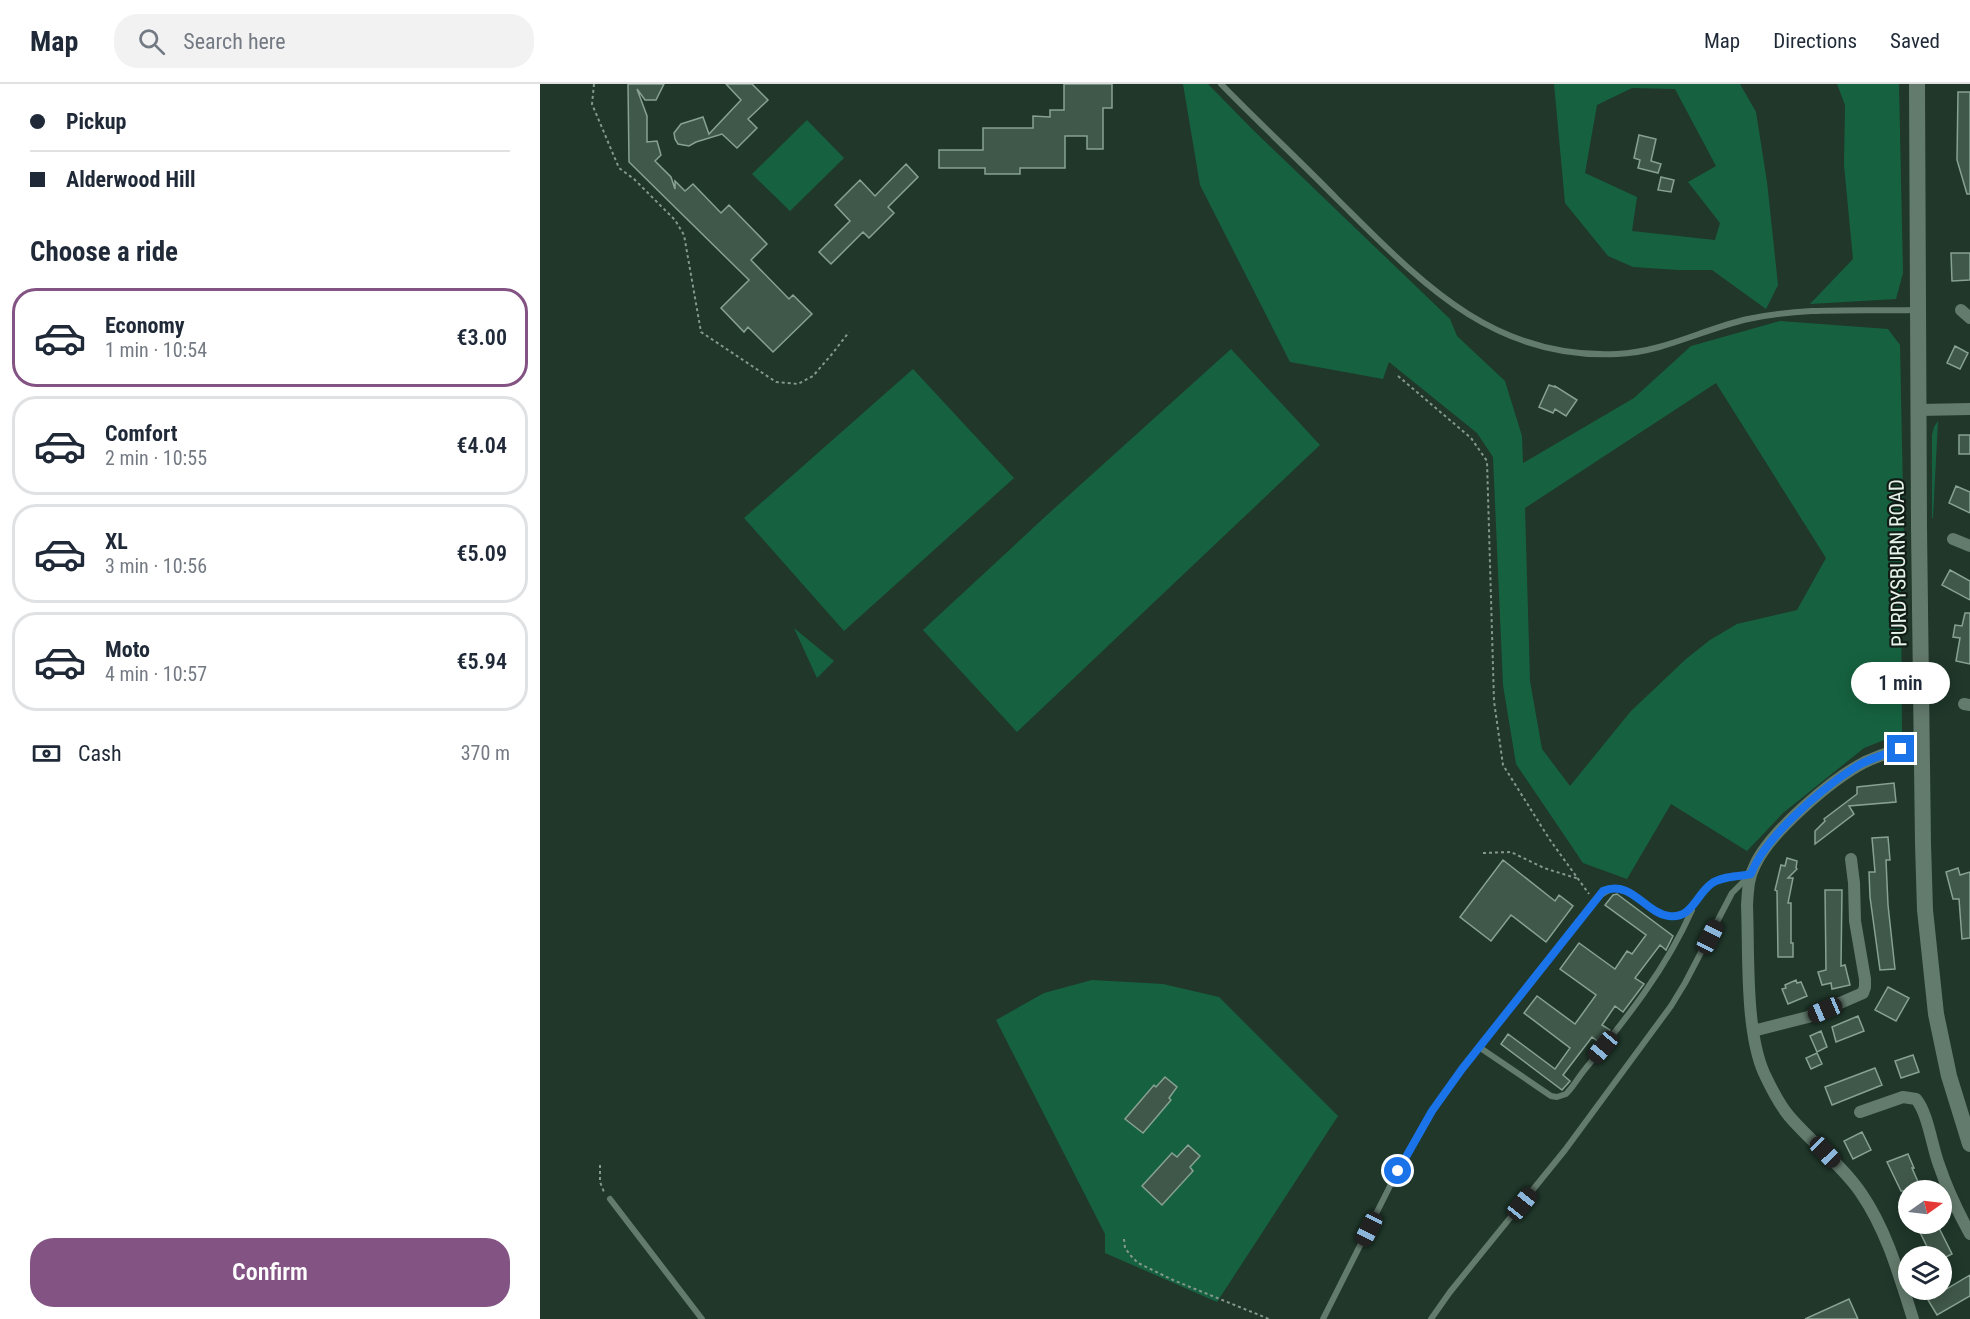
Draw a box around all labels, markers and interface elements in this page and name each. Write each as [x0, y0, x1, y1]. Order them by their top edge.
search box [114, 14, 534, 68]
text: Map [30, 25, 78, 58]
icon: search [135, 25, 168, 58]
text: Search here [183, 29, 286, 54]
text: Map [1704, 29, 1740, 53]
text: Directions [1773, 29, 1857, 53]
text: Saved [1890, 29, 1940, 53]
text: Pickup [66, 109, 126, 134]
text: Alderwood Hill [66, 167, 196, 192]
text: Choose a ride [30, 236, 178, 268]
icon: car [33, 311, 87, 365]
text: Economy [105, 313, 185, 338]
text: €3.00 [456, 325, 507, 350]
text: 1 min · 10:54 [105, 338, 207, 362]
icon: car [33, 419, 87, 473]
text: Comfort [105, 421, 178, 446]
text: €4.04 [456, 433, 507, 458]
text: 2 min · 10:55 [105, 446, 207, 470]
street label: PURDYSBURN ROAD [1885, 479, 1911, 647]
icon: car [33, 527, 87, 581]
text: XL [105, 529, 128, 554]
text: €5.09 [456, 541, 507, 566]
text: 3 min · 10:56 [105, 554, 207, 578]
icon: car [33, 635, 87, 689]
text: Moto [105, 637, 150, 662]
text: €5.94 [456, 649, 507, 674]
text: 4 min · 10:57 [105, 662, 207, 686]
callout: 1 min [1852, 662, 1950, 704]
text: 1 min [1878, 671, 1923, 695]
route end [1887, 735, 1914, 762]
icon: cash [30, 737, 63, 770]
text: Cash [78, 741, 122, 766]
text: 370 m [461, 741, 510, 765]
car [1694, 917, 1726, 957]
car [1805, 995, 1845, 1025]
car [1585, 1027, 1621, 1067]
car [1806, 1133, 1844, 1171]
route start [1384, 1157, 1411, 1184]
north arrow [1898, 1180, 1952, 1234]
map controls [1898, 1180, 1952, 1300]
car [1504, 1184, 1540, 1224]
car [1353, 1209, 1385, 1249]
button: Confirm [30, 1238, 510, 1307]
button: layers [1898, 1246, 1952, 1300]

